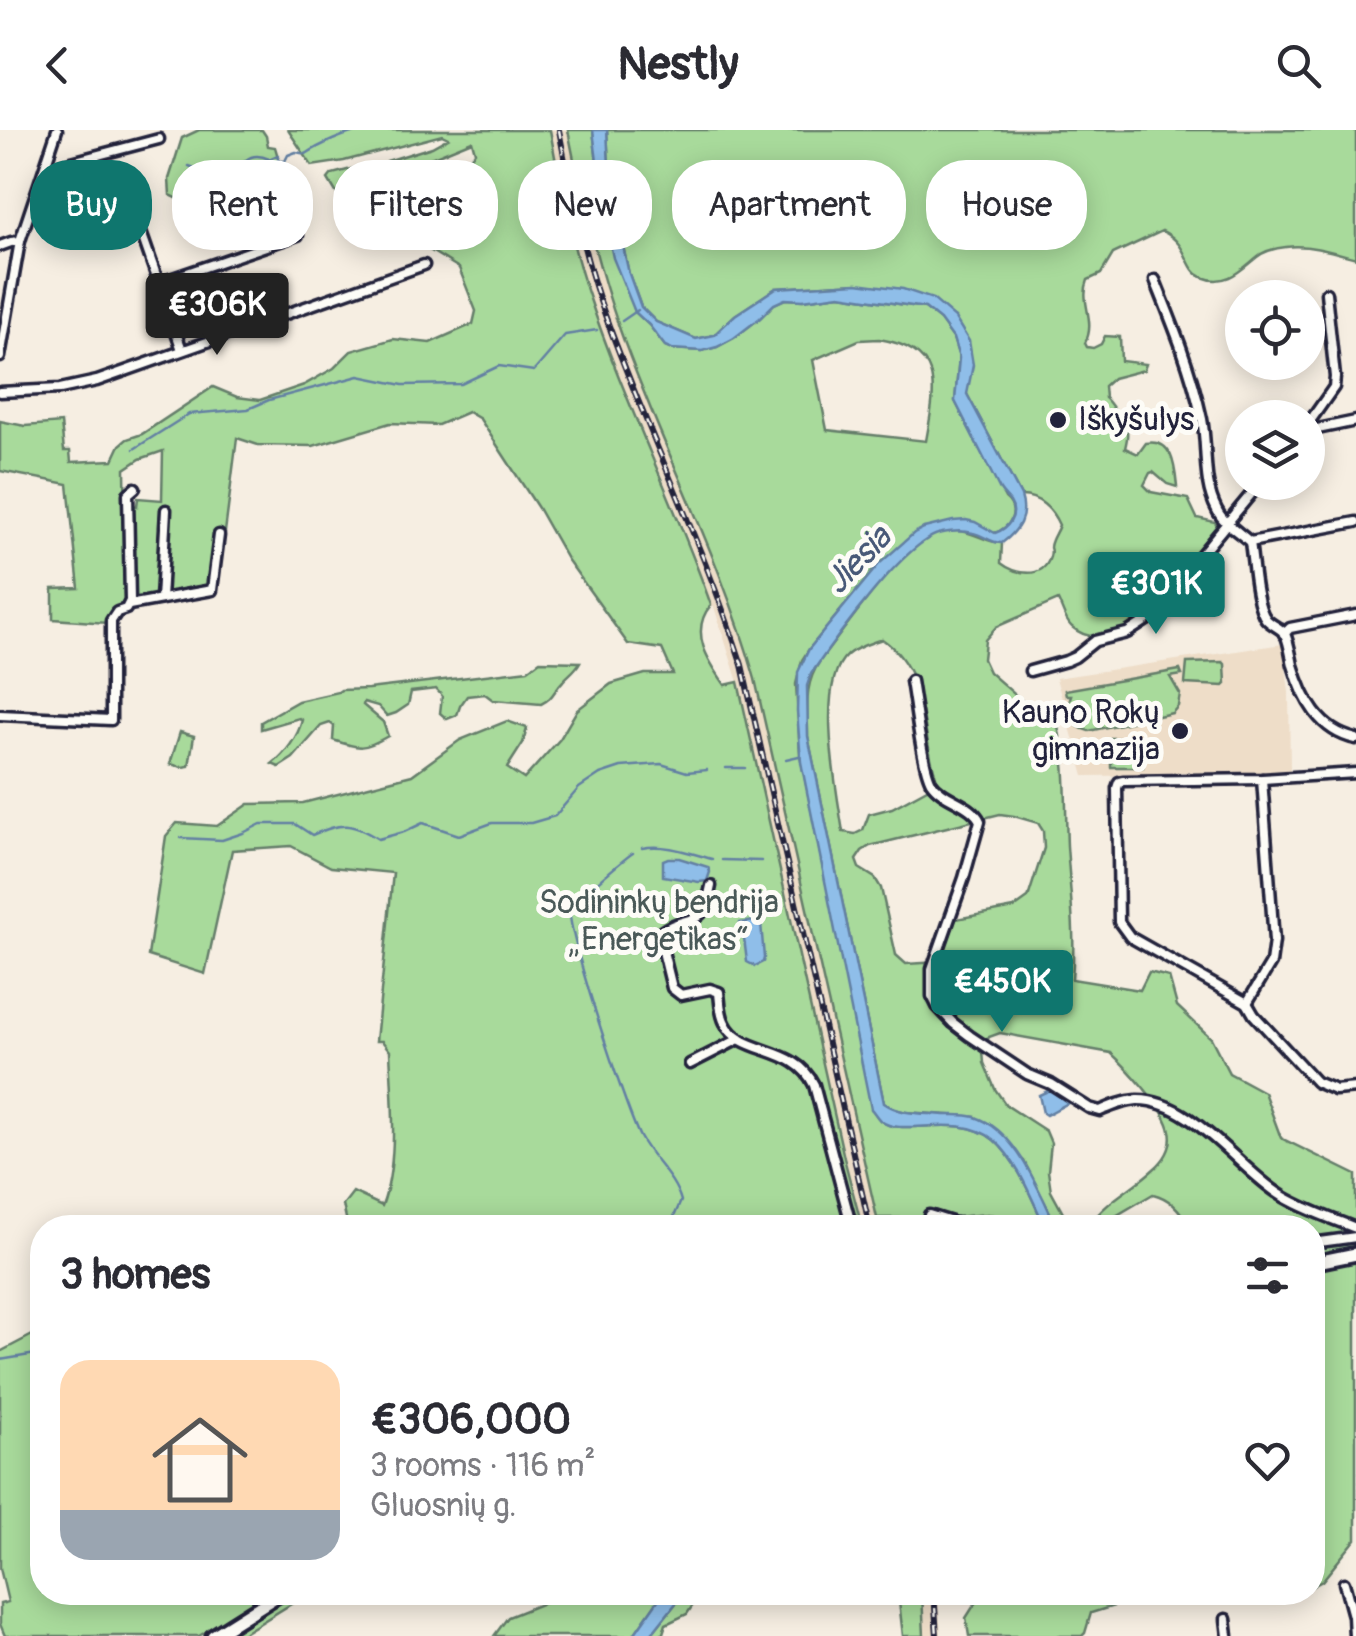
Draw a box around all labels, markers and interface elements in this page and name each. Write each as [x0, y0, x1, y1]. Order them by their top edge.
text: Nestly [618, 37, 738, 93]
icon: back [30, 38, 85, 93]
icon: search [1271, 38, 1326, 93]
chip: Buy [30, 160, 152, 250]
chip: Rent [172, 160, 313, 250]
chip: Filters [333, 160, 498, 250]
chip: New [518, 160, 652, 250]
chip: Apartment [672, 160, 906, 250]
chip: House [926, 160, 1087, 250]
pin: €306K [147, 273, 287, 358]
map controls [1225, 280, 1325, 500]
button: locate [1225, 280, 1325, 380]
text: €306K [168, 285, 266, 325]
place label: Iškyšulys [1078, 400, 1194, 440]
button: layers [1225, 400, 1325, 500]
marker: Iškyšulys [1047, 409, 1069, 431]
water label: Jiesia [815, 515, 902, 603]
pin: €301K [1086, 552, 1226, 637]
text: €301K [1110, 564, 1202, 604]
place label: Kauno Rokų gimnazija [1002, 693, 1160, 770]
marker: Kauno Rokų gimnazija [1169, 720, 1191, 742]
park label: Sodininkų bendrija „Energetikas“ [539, 883, 779, 960]
pin: €450K [932, 950, 1072, 1035]
text: €450K [953, 962, 1051, 1002]
icon: filters [1240, 1248, 1295, 1303]
text: 3 homes [60, 1249, 210, 1301]
text: €306,000 [370, 1394, 571, 1446]
icon: home [140, 1400, 260, 1520]
icon: heart [1240, 1433, 1295, 1488]
text: 3 rooms · 116 m² [370, 1446, 595, 1486]
text: Gluosnių g. [370, 1486, 517, 1526]

